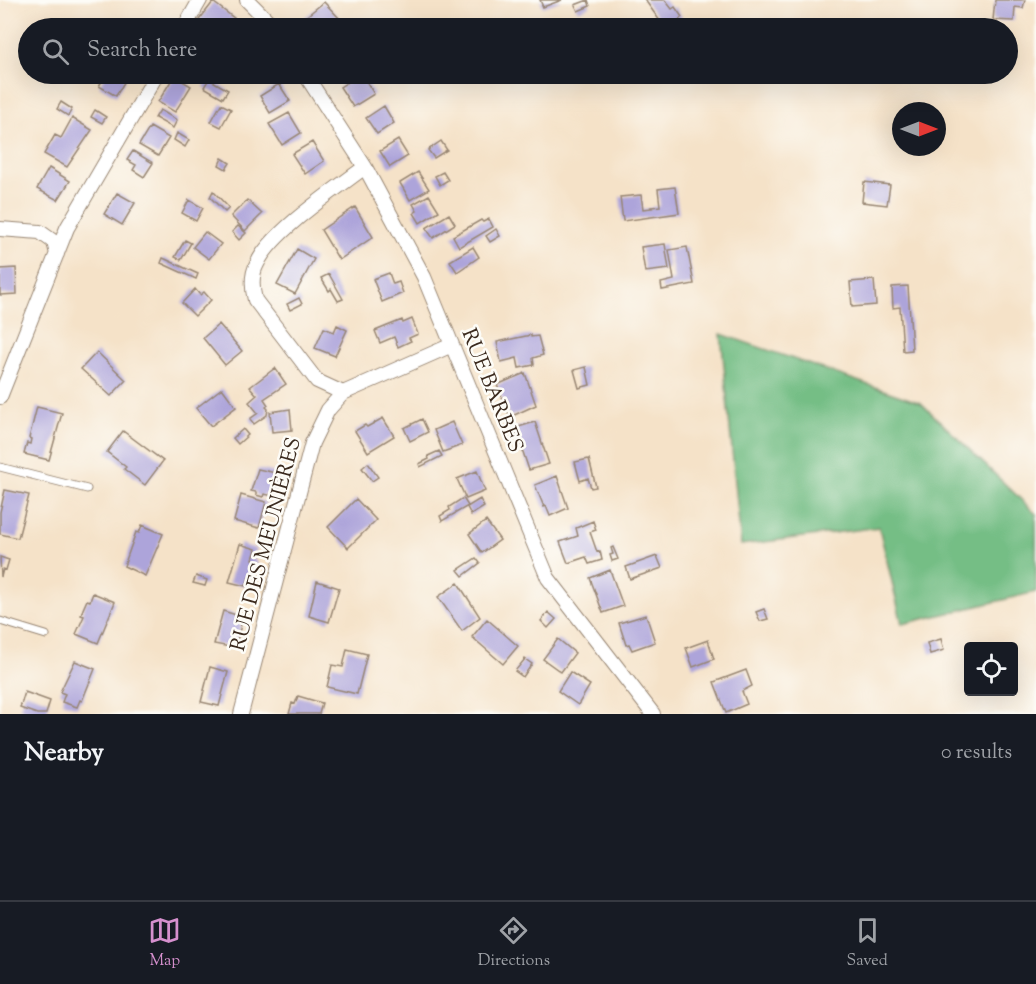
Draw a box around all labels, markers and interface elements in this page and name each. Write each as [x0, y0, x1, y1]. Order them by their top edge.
search box [18, 18, 1018, 84]
icon: search [39, 35, 72, 68]
text: Search here [87, 35, 197, 67]
north arrow [892, 102, 946, 156]
street label: RUE BARBES [453, 324, 530, 457]
street label: RUE DES MEUNIÈRES [224, 434, 310, 655]
map controls [964, 642, 1018, 696]
button: locate [964, 642, 1018, 696]
text: Nearby [24, 735, 104, 772]
text: 0 results [941, 739, 1012, 768]
tab: Map [148, 914, 181, 973]
tab: Directions [478, 914, 550, 973]
tab: Saved [847, 914, 888, 973]

